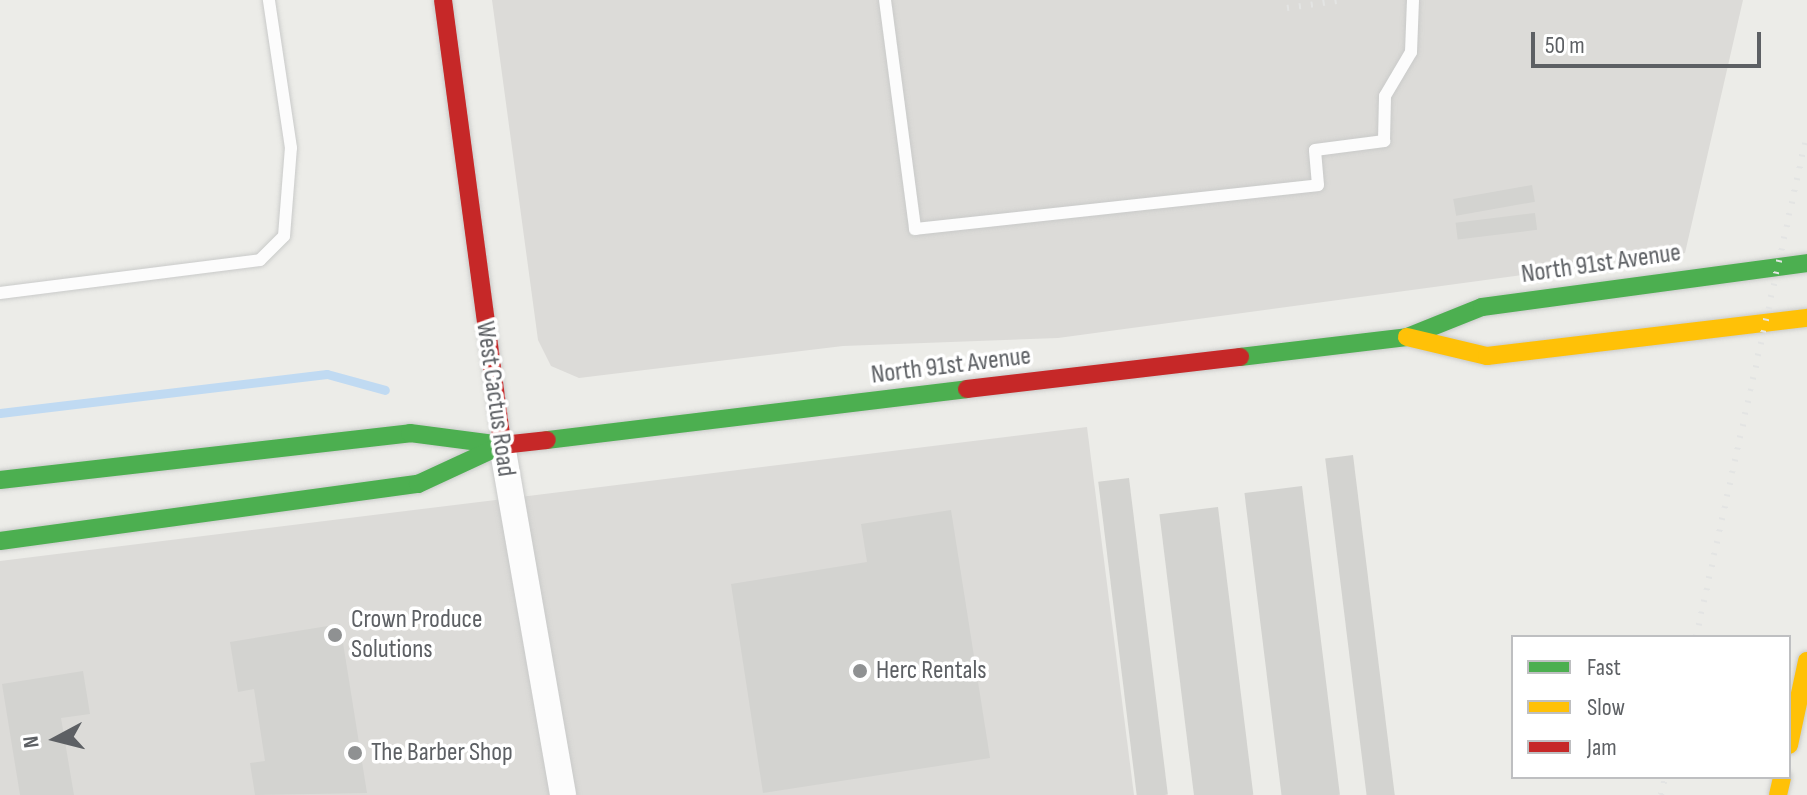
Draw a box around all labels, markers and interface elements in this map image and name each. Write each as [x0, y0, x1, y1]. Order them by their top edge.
scale bar [1535, 16, 1765, 66]
text: 50 m [1545, 31, 1585, 60]
street label: North 91st Avenue [1519, 237, 1683, 291]
street label: West Cactus Road [469, 319, 521, 479]
street label: North 91st Avenue [869, 341, 1033, 391]
place label: Crown Produce Solutions [351, 604, 482, 666]
marker: Crown Produce Solutions [326, 626, 344, 644]
legend [1511, 635, 1791, 779]
text: Fast [1587, 653, 1621, 682]
place label: Herc Rentals [876, 655, 987, 687]
marker: Herc Rentals [851, 662, 869, 680]
text: Slow [1587, 693, 1625, 722]
north arrow [16, 699, 96, 779]
text: Jam [1587, 733, 1617, 762]
text: N [18, 735, 46, 749]
place label: The Barber Shop [371, 737, 513, 769]
marker: The Barber Shop [346, 744, 364, 762]

